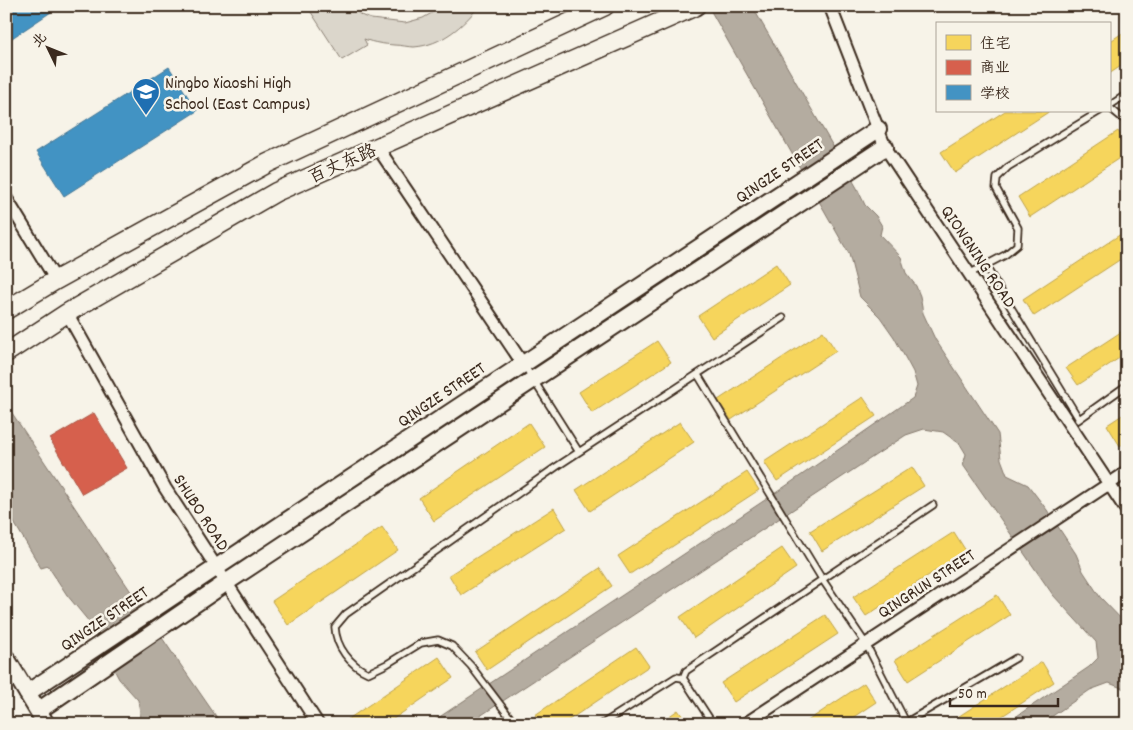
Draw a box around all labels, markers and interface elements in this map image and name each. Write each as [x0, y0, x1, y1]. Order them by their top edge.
north arrow [22, 22, 72, 72]
legend [936, 22, 1110, 112]
text: 北 [28, 29, 52, 52]
text: 住宅 [980, 34, 1010, 56]
text: 商业 [980, 58, 1010, 80]
place label: Ningbo Xiaoshi High School (East Campus) [165, 72, 310, 118]
school or university icon: Ningbo Xiaoshi High School (East Campus) [131, 77, 161, 116]
text: 学校 [980, 84, 1010, 106]
street label: QINGZE STREET [731, 133, 830, 211]
street label: 百丈东路 [305, 139, 381, 191]
street label: QIONGNING ROAD [933, 201, 1021, 314]
street label: QINGZE STREET [393, 357, 492, 435]
street label: SHUBO ROAD [166, 470, 234, 557]
street label: QINGRUN STREET [874, 544, 981, 626]
street label: QINGZE STREET [56, 581, 155, 659]
scale bar [950, 675, 1058, 707]
text: 50 m [958, 684, 987, 706]

